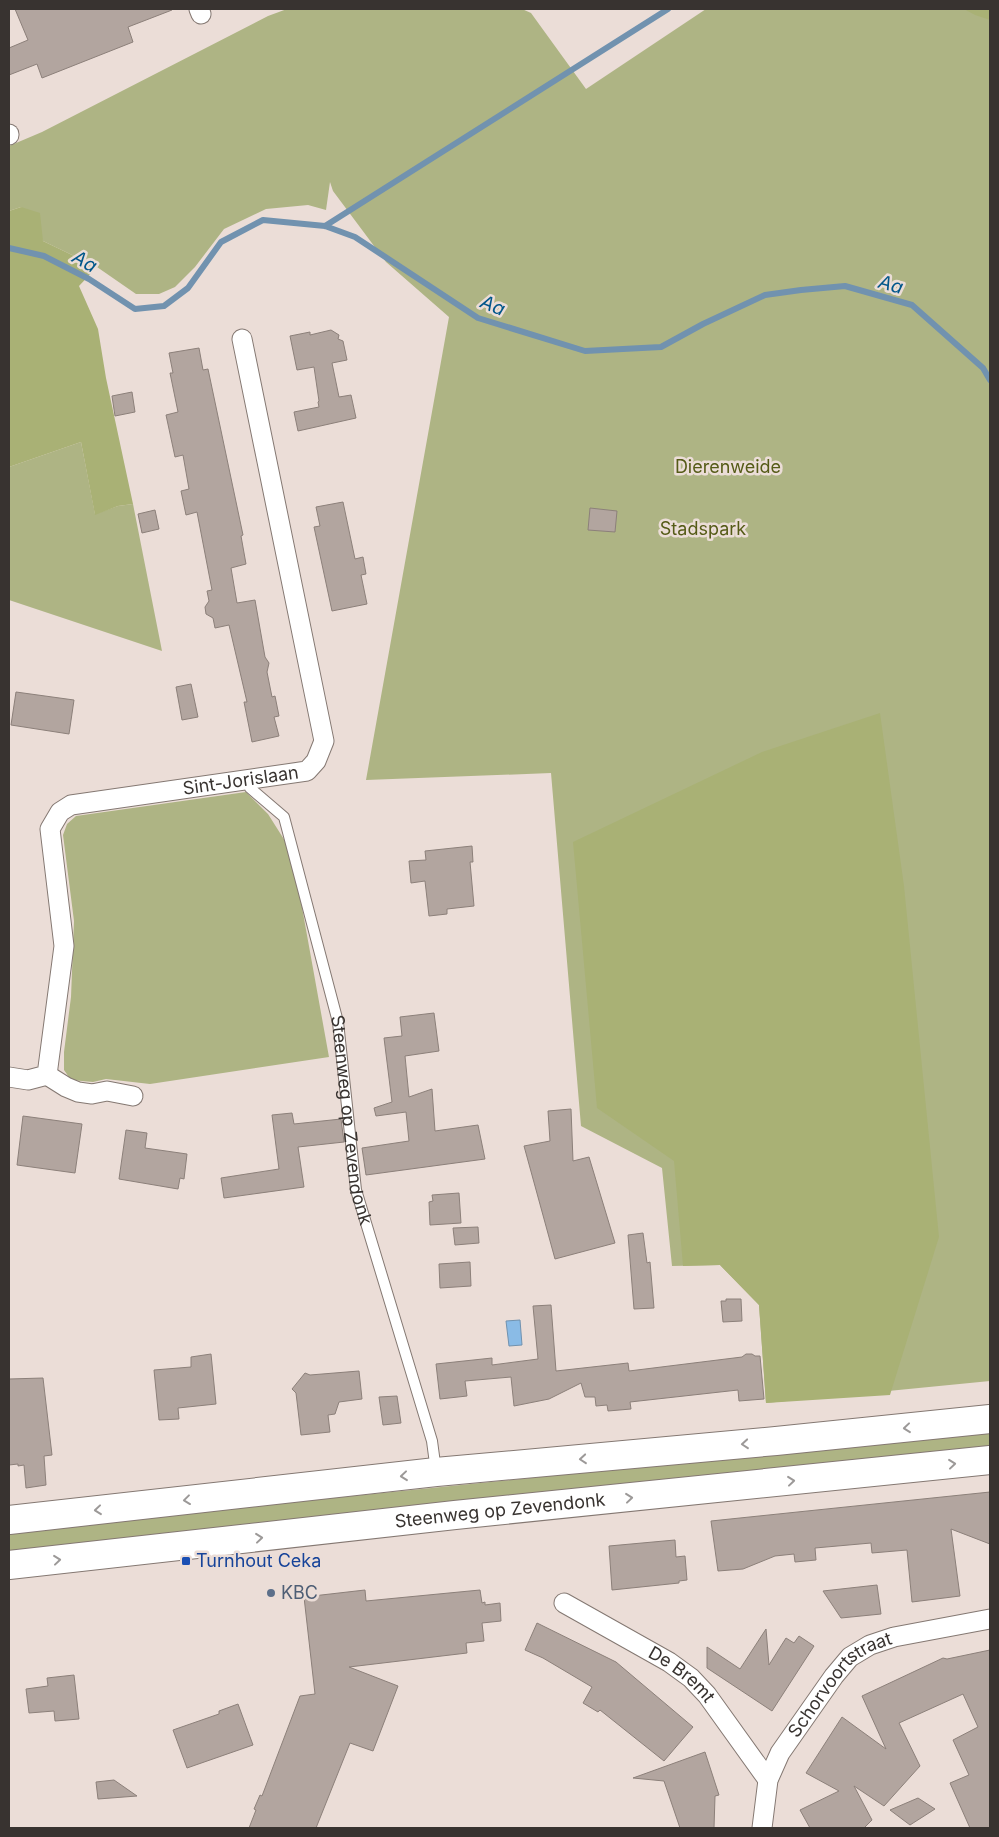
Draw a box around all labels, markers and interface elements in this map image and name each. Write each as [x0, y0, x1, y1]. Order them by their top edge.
water label: Aa [67, 245, 101, 278]
water label: Aa [875, 270, 906, 299]
water label: Aa [476, 290, 509, 321]
park label: Dierenweide [675, 456, 781, 477]
park label: Stadspark [660, 518, 746, 539]
street label: Sint-Jorislaan [181, 761, 300, 799]
street label: Steenweg op Zevendonk [327, 1013, 377, 1227]
one-way arrow [903, 1422, 911, 1433]
one-way arrow [741, 1438, 749, 1449]
one-way arrow [579, 1453, 587, 1464]
one-way arrow [949, 1459, 957, 1470]
one-way arrow [400, 1470, 408, 1481]
one-way arrow [787, 1476, 795, 1487]
street label: Steenweg op Zevendonk [394, 1489, 606, 1532]
one-way arrow [625, 1493, 633, 1504]
one-way arrow [183, 1494, 191, 1505]
one-way arrow [94, 1504, 102, 1515]
one-way arrow [255, 1533, 263, 1544]
place label: Turnhout Ceka [196, 1550, 321, 1571]
one-way arrow [54, 1555, 62, 1566]
marker: Turnhout Ceka [180, 1555, 192, 1567]
place label: KBC [281, 1582, 318, 1603]
marker: KBC [265, 1587, 277, 1599]
street label: Schorvoortstraat [783, 1627, 894, 1741]
street label: De Bremt [645, 1642, 720, 1706]

